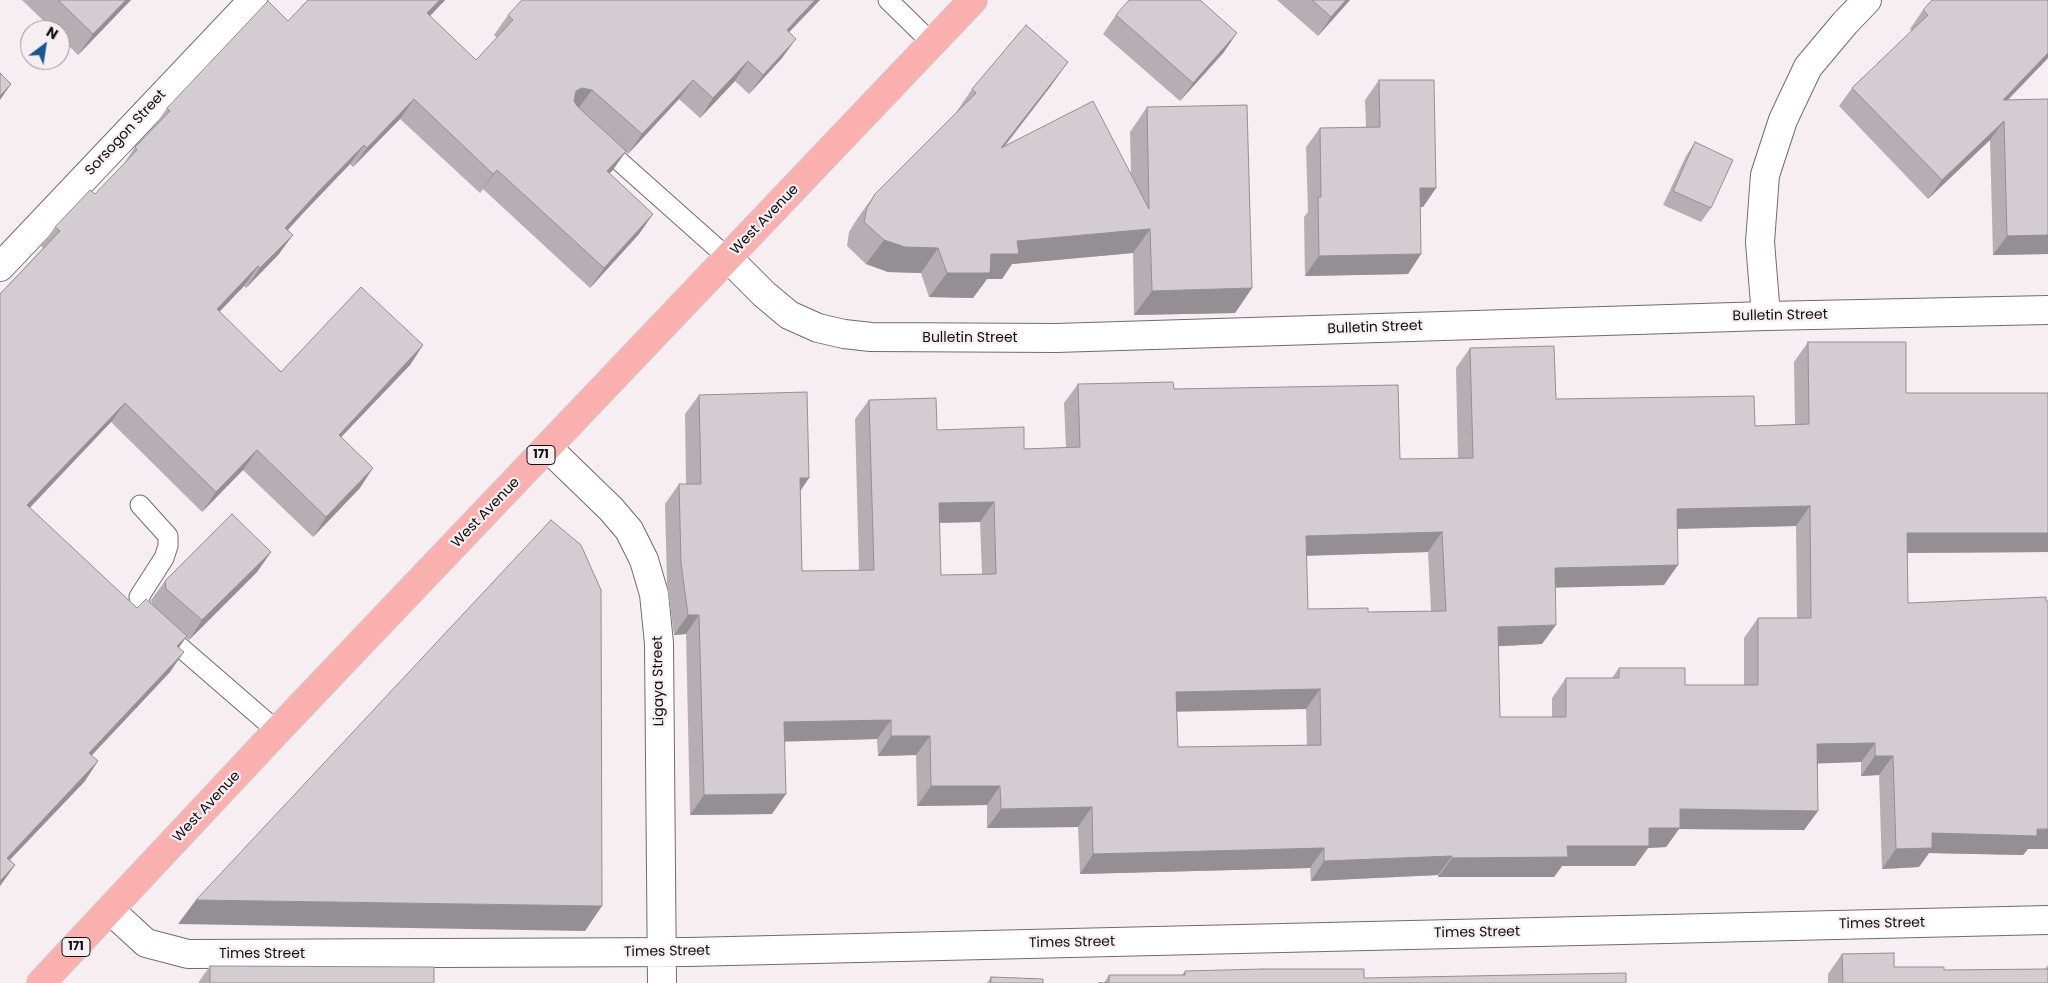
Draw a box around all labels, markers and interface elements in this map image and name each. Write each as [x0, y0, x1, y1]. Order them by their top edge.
north arrow [20, 20, 70, 70]
text: N [43, 22, 62, 44]
street label: Sorsogon Street [82, 87, 170, 179]
street label: West Avenue [727, 181, 803, 259]
street label: Bulletin Street [1732, 307, 1828, 325]
street label: Bulletin Street [1327, 318, 1423, 338]
street label: Bulletin Street [922, 330, 1018, 346]
road number: 171 [527, 446, 555, 464]
street label: West Avenue [448, 474, 524, 552]
street label: Ligaya Street [650, 636, 668, 726]
street label: West Avenue [170, 768, 244, 846]
street label: Times Street [1839, 915, 1925, 933]
street label: Times Street [1434, 924, 1520, 942]
street label: Times Street [1029, 934, 1115, 952]
road number: 171 [62, 938, 90, 956]
street label: Times Street [624, 943, 710, 961]
street label: Times Street [219, 946, 305, 962]

